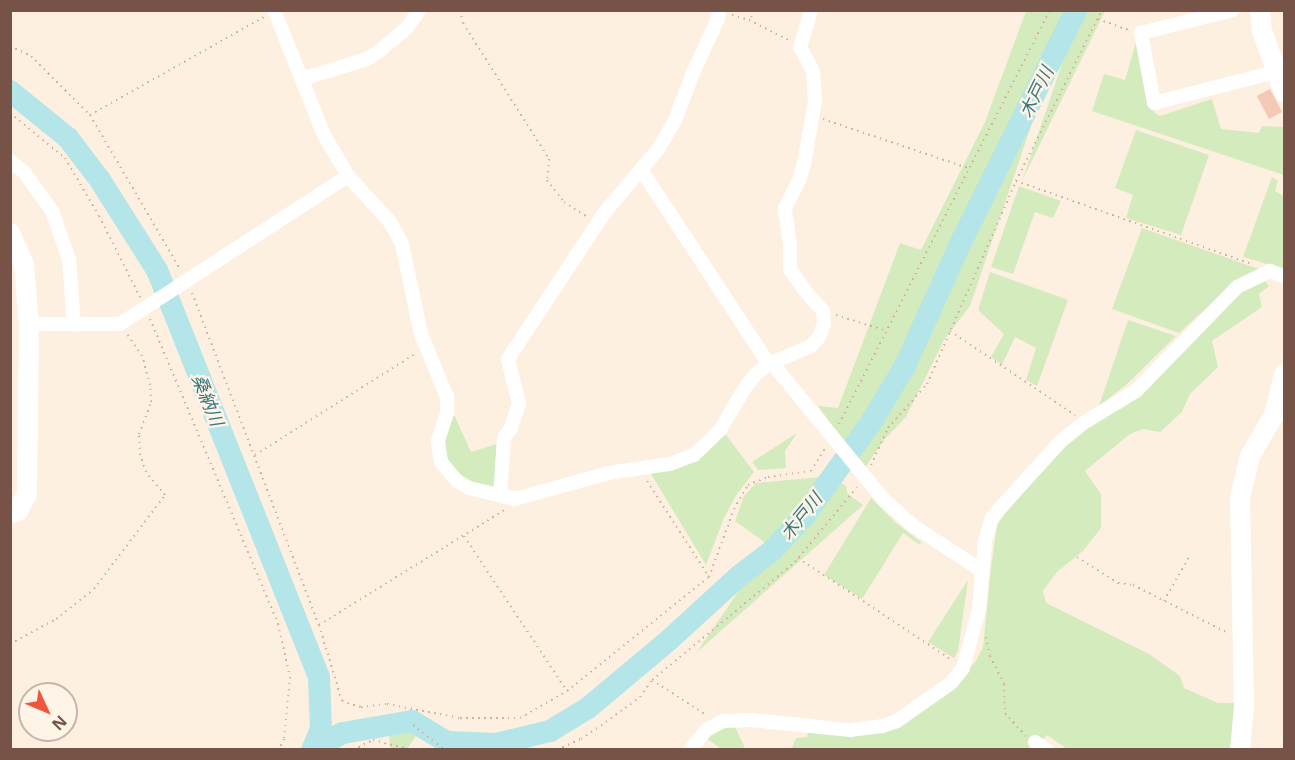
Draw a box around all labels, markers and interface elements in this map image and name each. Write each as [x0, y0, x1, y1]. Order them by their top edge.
water label: 木戸川 [1014, 63, 1058, 121]
water label: 桑納川 [188, 371, 228, 429]
water label: 木戸川 [776, 488, 826, 544]
north arrow [18, 682, 78, 742]
text: N [47, 711, 72, 735]

